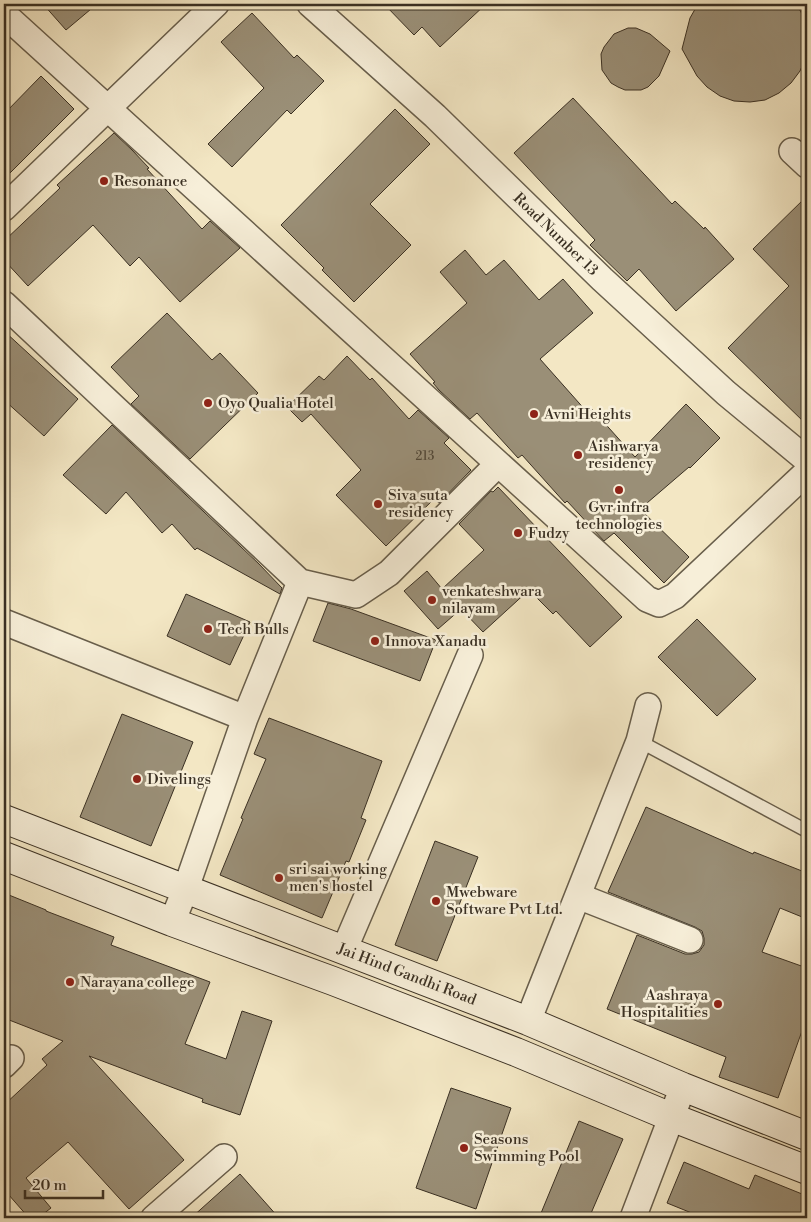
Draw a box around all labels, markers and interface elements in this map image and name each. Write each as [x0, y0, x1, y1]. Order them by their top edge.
place label: Resonance [114, 172, 187, 191]
marker: Resonance [98, 175, 110, 187]
street label: Road Number 13 [509, 189, 602, 280]
place label: Oyo Qualia Hotel [218, 394, 334, 413]
marker: Oyo Qualia Hotel [202, 397, 214, 409]
place label: Avni Heights [543, 405, 631, 424]
marker: Avni Heights [528, 408, 540, 420]
place label: Aishwarya residency [587, 437, 659, 473]
house number: 213 [416, 449, 435, 464]
marker: Aishwarya residency [572, 449, 584, 461]
marker: Gvr infra technologies [613, 484, 625, 496]
place label: Siva suta residency [388, 486, 454, 522]
marker: Siva suta residency [372, 498, 384, 510]
place label: Gvr infra technologies [576, 498, 662, 534]
place label: Fudzy [528, 524, 570, 543]
marker: Fudzy [512, 527, 524, 539]
place label: venkateshwara nilayam [441, 582, 542, 618]
marker: venkateshwara nilayam [426, 594, 438, 606]
place label: Tech Bulls [218, 620, 289, 639]
marker: Tech Bulls [202, 623, 214, 635]
place label: Innova Xanadu [385, 632, 487, 651]
marker: Innova Xanadu [369, 635, 381, 647]
place label: Divelings [147, 770, 211, 789]
marker: Divelings [131, 773, 143, 785]
place label: sri sai working men's hostel [289, 860, 387, 896]
marker: sri sai working men's hostel [273, 872, 285, 884]
place label: Mwebware Software Pvt Ltd. [446, 883, 562, 919]
marker: Mwebware Software Pvt Ltd. [430, 895, 442, 907]
street label: Jai Hind Gandhi Road [334, 939, 479, 1010]
place label: Narayana college [80, 973, 194, 992]
marker: Narayana college [64, 976, 76, 988]
place label: Aashraya Hospitalities [621, 986, 708, 1022]
marker: Aashraya Hospitalities [712, 998, 724, 1010]
place label: Seasons Swimming Pool [474, 1130, 580, 1166]
marker: Seasons Swimming Pool [458, 1142, 470, 1154]
scale bar [25, 1167, 102, 1199]
text: 20 m [32, 1176, 67, 1195]

